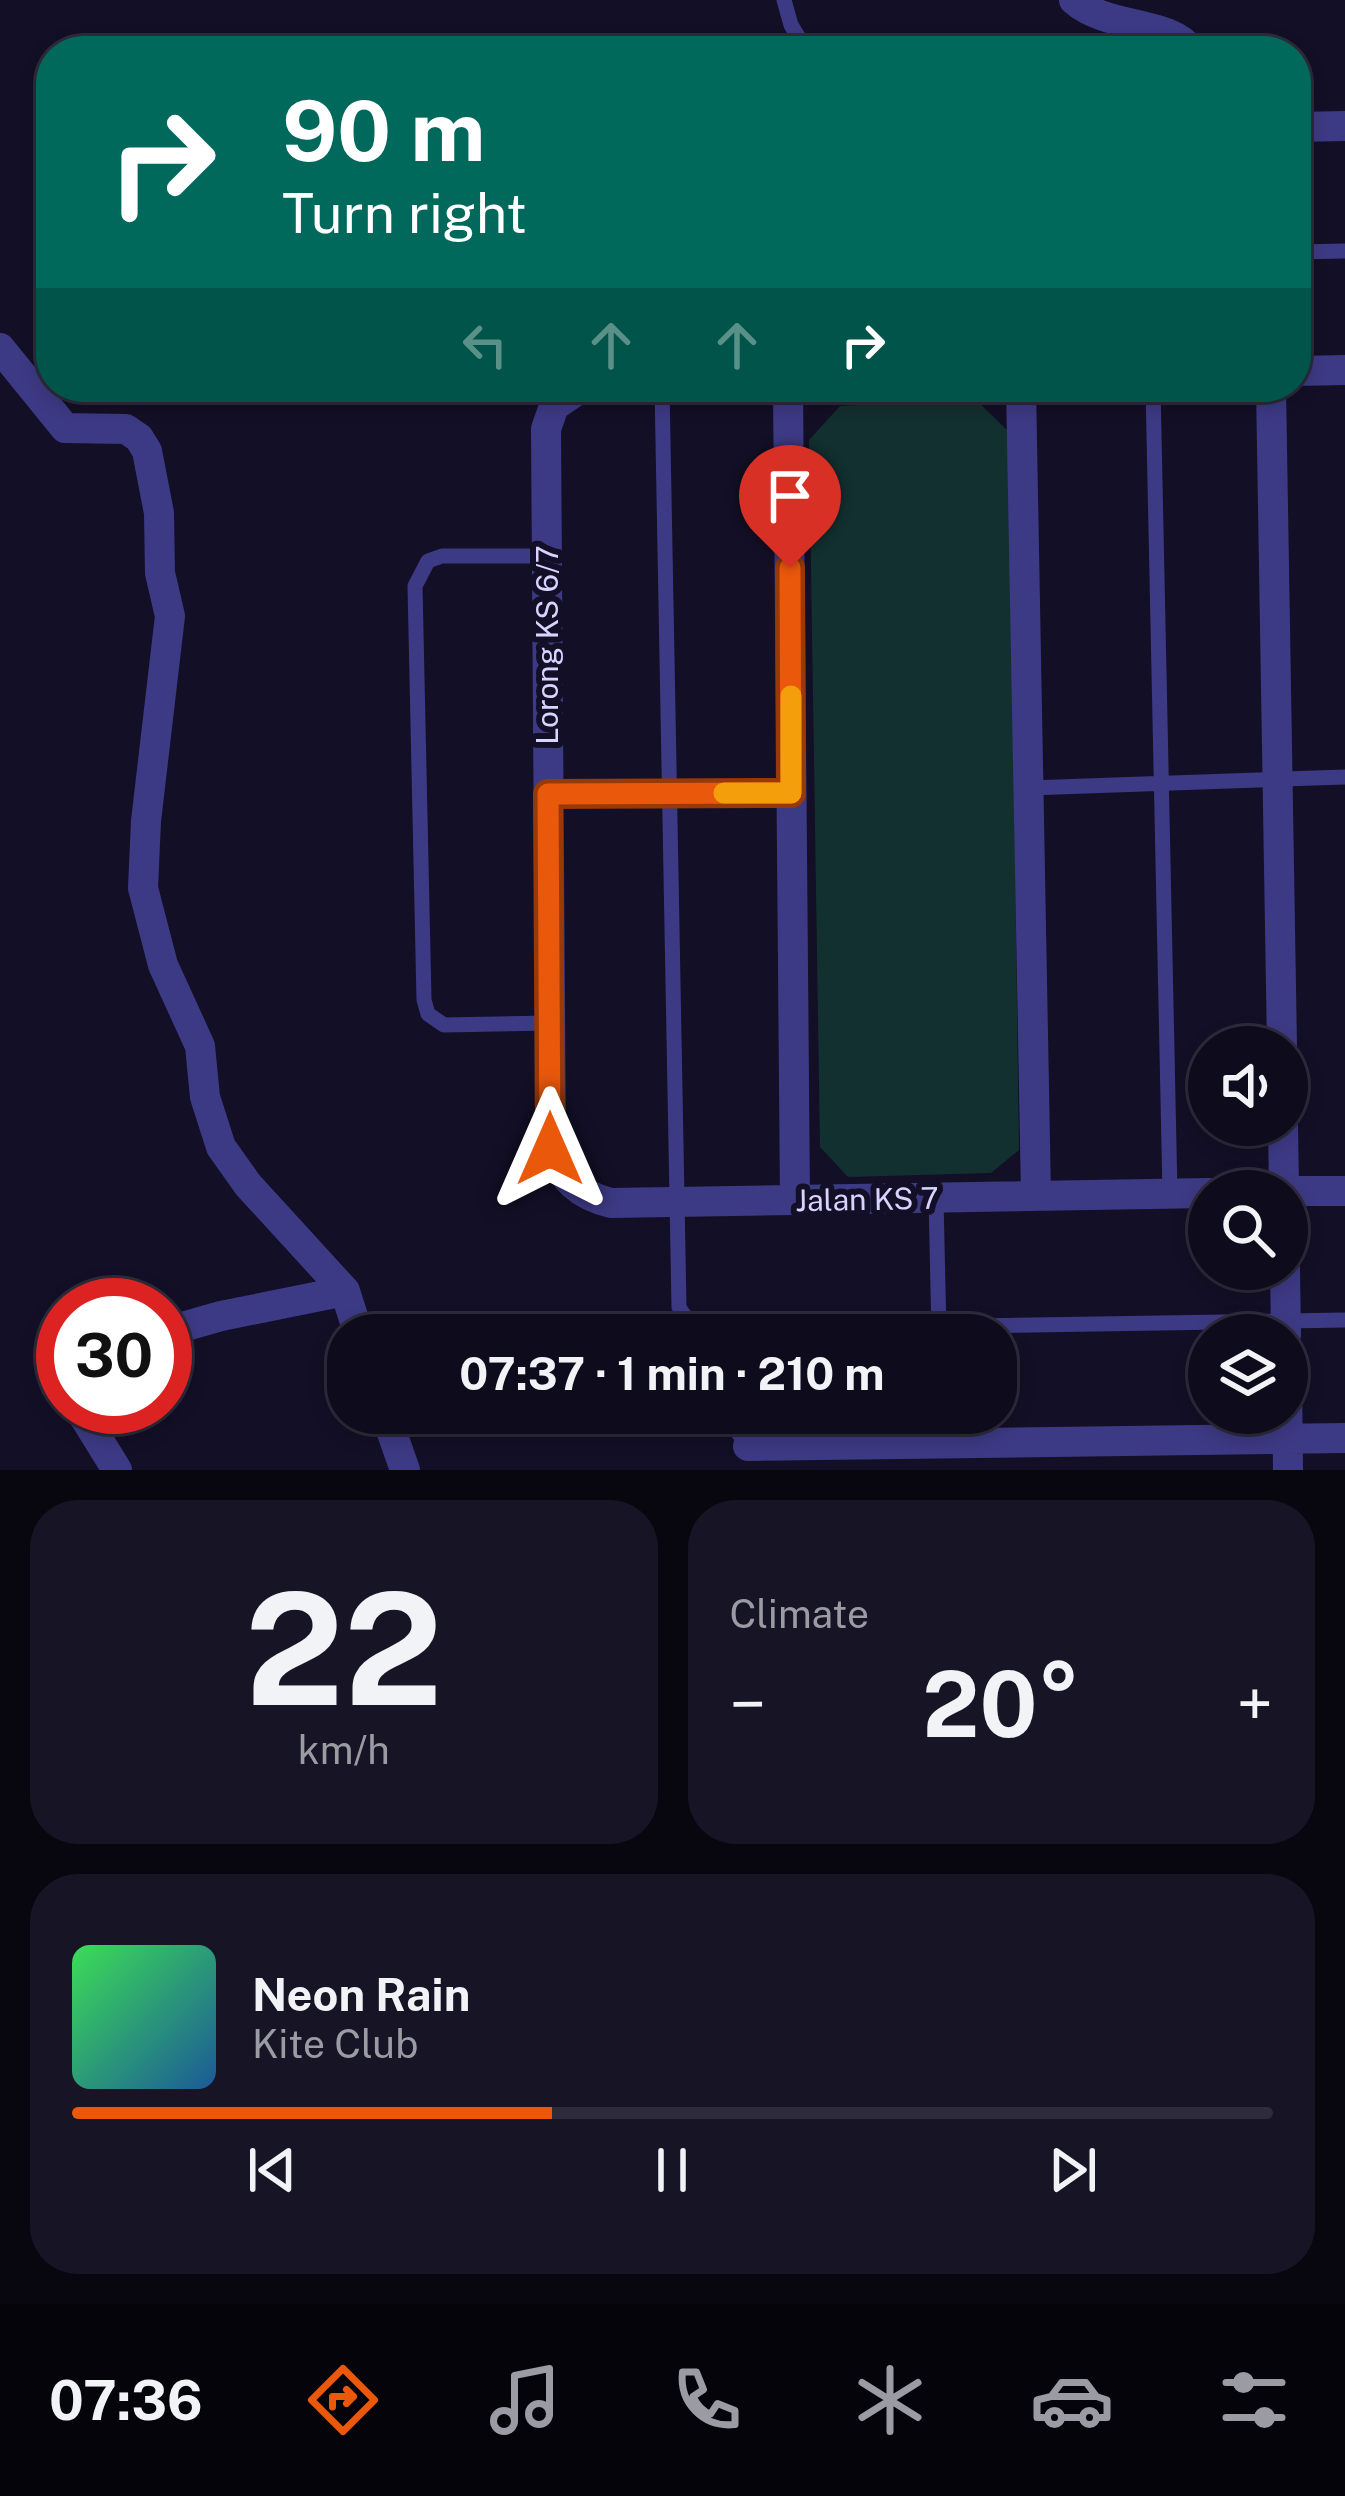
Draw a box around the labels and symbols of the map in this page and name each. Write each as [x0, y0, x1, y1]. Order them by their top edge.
pin [739, 445, 841, 568]
street label: Lorong KS 6/7 [529, 545, 565, 745]
position arrow [487, 1086, 613, 1212]
street label: Jalan KS 7 [795, 1180, 939, 1218]
speed limit sign: 30 [36, 1278, 192, 1434]

